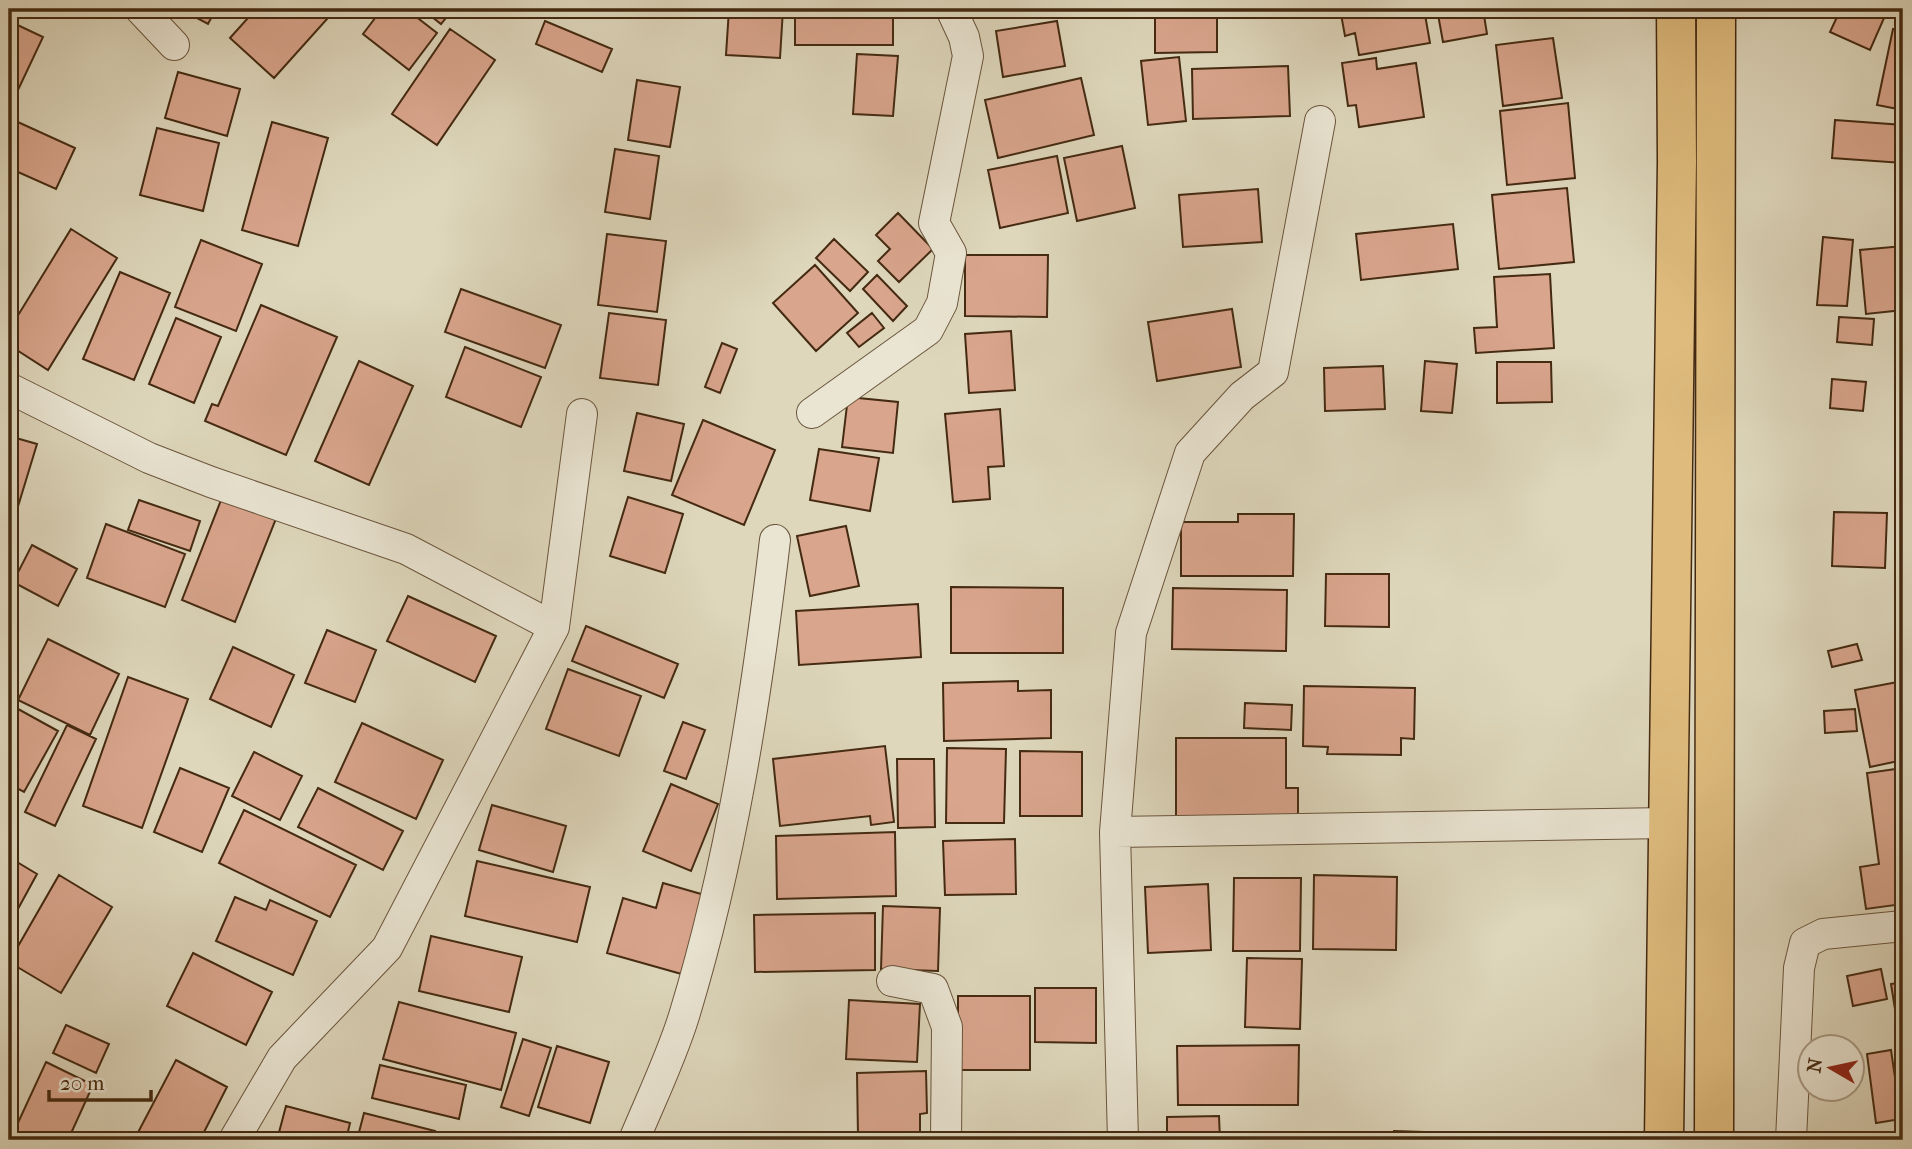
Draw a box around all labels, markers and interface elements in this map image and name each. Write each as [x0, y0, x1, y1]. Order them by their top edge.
north arrow [1797, 1034, 1867, 1104]
text: N [1803, 1056, 1827, 1074]
scale bar [49, 1058, 150, 1102]
text: 20 m [60, 1071, 105, 1095]

